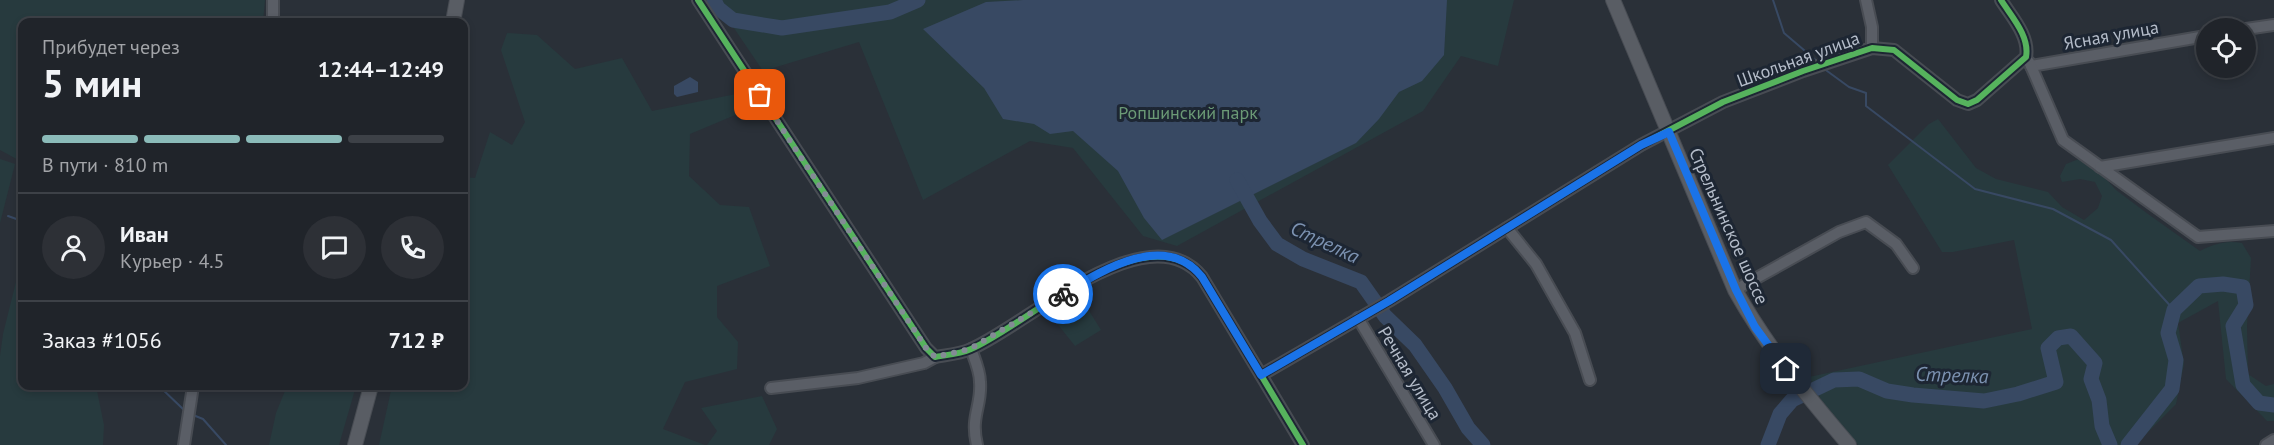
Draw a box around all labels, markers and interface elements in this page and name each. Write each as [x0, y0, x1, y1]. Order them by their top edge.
street label: Ясная улица [2062, 15, 2160, 55]
map controls [2196, 18, 2256, 78]
button: locate [2196, 18, 2256, 78]
street label: Школьная улица [1733, 26, 1863, 92]
text: Прибудет через [42, 34, 180, 60]
text: 12:44–12:49 [318, 55, 444, 83]
text: 5 мин [42, 57, 142, 108]
pin [734, 69, 785, 120]
icon: bag [743, 78, 776, 111]
park label: Ропшинский парк [1118, 101, 1258, 124]
street label: Стрельнинское шоссе [1684, 144, 1774, 308]
text: В пути · 810 m [42, 152, 168, 178]
water label: Стрелка [1286, 215, 1364, 269]
button: person [42, 216, 105, 279]
button: chat [303, 216, 366, 279]
button: phone [381, 216, 444, 279]
text: Иван [120, 220, 169, 248]
text: Курьер · 4.5 [120, 248, 224, 274]
courier [1033, 264, 1093, 324]
icon: bike [1047, 278, 1080, 311]
street label: Речная улица [1373, 322, 1447, 424]
text: Заказ #1056 [42, 326, 162, 354]
text: 712 ₽ [389, 326, 444, 354]
pin [1760, 343, 1811, 394]
icon: home [1769, 352, 1802, 385]
water label: Стрелка [1915, 361, 1989, 389]

